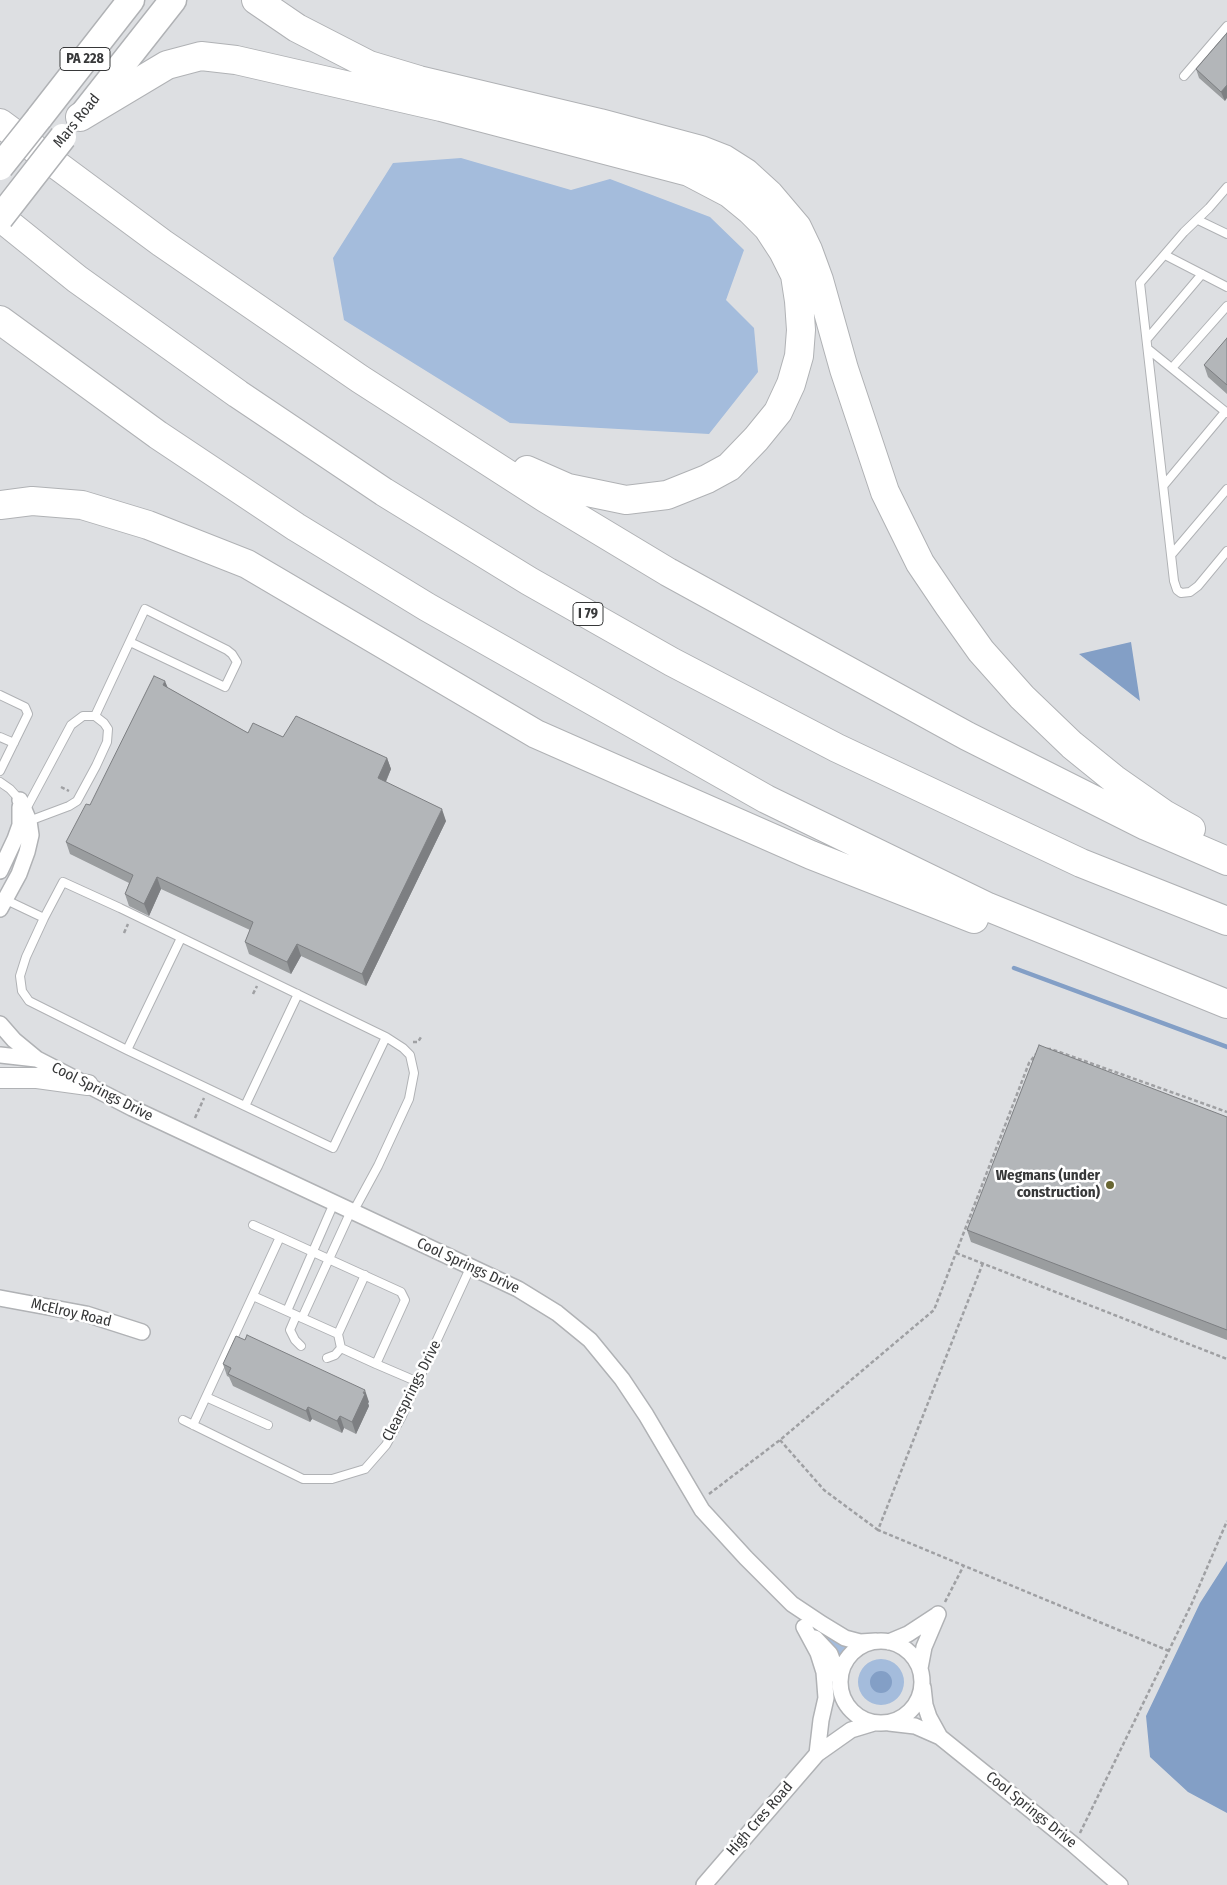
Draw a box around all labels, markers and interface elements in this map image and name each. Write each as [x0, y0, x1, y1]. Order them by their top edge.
road number: PA 228 [60, 48, 110, 70]
street label: Mars Road [50, 90, 104, 152]
road number: I 79 [573, 602, 603, 626]
street label: Cool Springs Drive [48, 1059, 156, 1125]
place label: Wegmans (under construction) [996, 1167, 1100, 1202]
marker: Wegmans (under construction) [1104, 1179, 1116, 1191]
street label: Cool Springs Drive [414, 1234, 522, 1298]
street label: McElroy Road [29, 1295, 113, 1331]
street label: Clearsprings Drive [379, 1337, 445, 1445]
street label: Cool Springs Drive [982, 1768, 1080, 1852]
street label: High Cres Road [723, 1778, 797, 1860]

